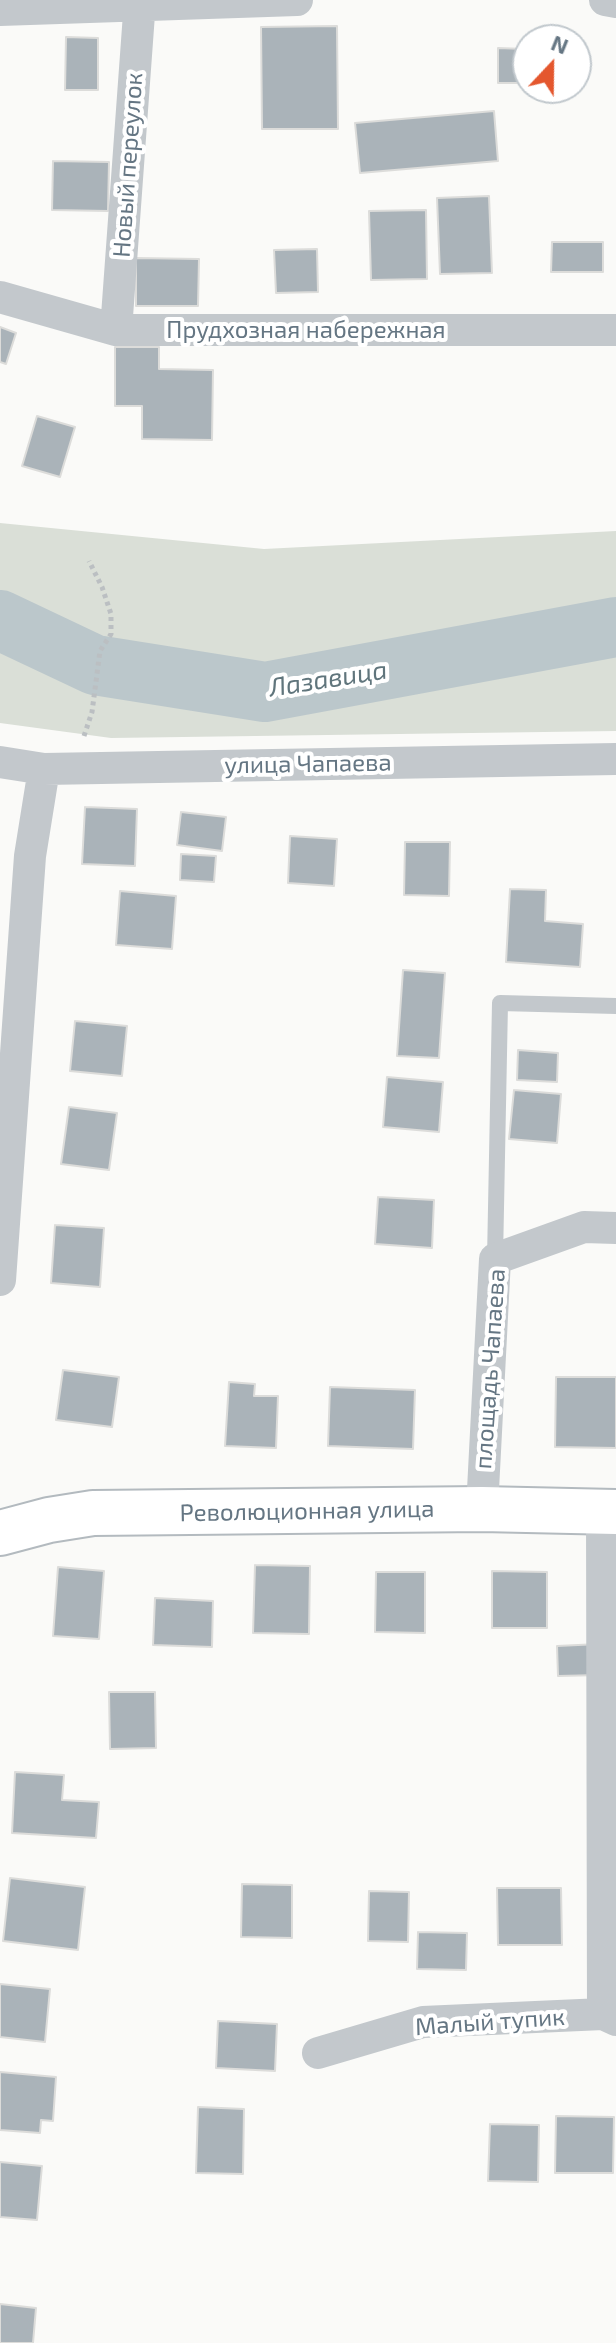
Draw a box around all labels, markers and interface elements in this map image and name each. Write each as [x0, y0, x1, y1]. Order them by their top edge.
north arrow [512, 24, 592, 104]
text: N [548, 29, 572, 59]
street label: Новый переулок [107, 72, 149, 258]
street label: Прудхозная набережная [166, 316, 446, 344]
water label: Лазавица [267, 654, 389, 704]
street label: улица Чапаева [224, 748, 392, 780]
street label: площадь Чапаева [469, 1268, 511, 1470]
street label: Революционная улица [179, 1494, 435, 1528]
street label: Малый тупик [414, 2002, 566, 2042]

